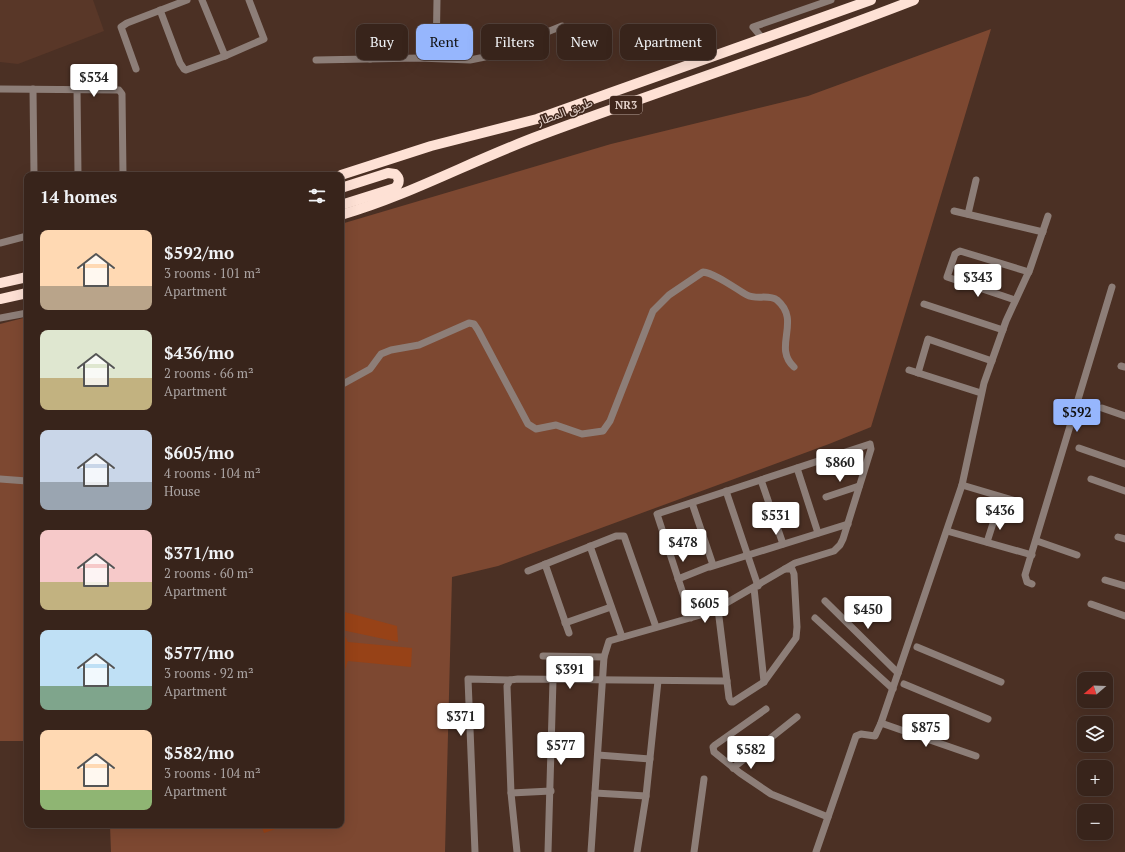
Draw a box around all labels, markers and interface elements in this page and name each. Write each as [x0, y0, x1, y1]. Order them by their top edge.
chip: Buy [356, 24, 408, 60]
chip: Rent [416, 24, 473, 60]
chip: Filters [481, 24, 549, 60]
chip: New [557, 24, 612, 60]
chip: Apartment [620, 24, 716, 60]
pin: $534 [70, 64, 118, 98]
text: $534 [79, 68, 109, 86]
street label: طريق المطار [534, 95, 595, 130]
road number: NR3 [610, 96, 642, 114]
text: 14 homes [40, 185, 117, 208]
icon: filters [306, 185, 328, 207]
text: $592/mo [164, 241, 234, 264]
icon: home [72, 246, 120, 294]
text: 3 rooms · 101 m² [164, 264, 261, 282]
pin: $343 [954, 264, 1002, 298]
text: $343 [963, 268, 993, 286]
text: Apartment [164, 282, 227, 300]
text: $436/mo [164, 341, 234, 364]
icon: home [72, 346, 120, 394]
text: 2 rooms · 66 m² [164, 364, 254, 382]
text: Apartment [164, 382, 227, 400]
pin: $592 [1053, 399, 1101, 433]
text: $592 [1062, 403, 1092, 421]
text: $605/mo [164, 441, 234, 464]
icon: home [72, 446, 120, 494]
pin: $860 [816, 449, 864, 483]
text: $860 [825, 453, 855, 471]
text: 4 rooms · 104 m² [164, 464, 261, 482]
text: House [164, 482, 200, 500]
pin: $436 [976, 497, 1024, 531]
text: $436 [985, 501, 1015, 519]
pin: $531 [752, 502, 800, 536]
text: $531 [761, 506, 791, 524]
pin: $478 [659, 529, 707, 563]
text: $478 [668, 533, 698, 551]
text: $371/mo [164, 541, 234, 564]
icon: home [72, 546, 120, 594]
text: 2 rooms · 60 m² [164, 564, 254, 582]
text: Apartment [164, 582, 227, 600]
pin: $605 [681, 590, 729, 624]
text: $605 [690, 594, 720, 612]
pin: $450 [844, 596, 892, 630]
text: $450 [853, 600, 883, 618]
text: $577/mo [164, 641, 234, 664]
icon: home [72, 646, 120, 694]
pin: $391 [546, 656, 594, 690]
text: $391 [555, 660, 585, 678]
text: 3 rooms · 92 m² [164, 664, 254, 682]
north arrow [1077, 672, 1113, 708]
map controls [1077, 672, 1113, 840]
text: Apartment [164, 682, 227, 700]
pin: $371 [437, 703, 485, 737]
text: $371 [446, 707, 476, 725]
pin: $875 [902, 714, 950, 748]
button: layers [1077, 716, 1113, 752]
text: $875 [911, 718, 941, 736]
pin: $577 [537, 732, 585, 766]
text: $577 [546, 736, 576, 754]
pin: $582 [727, 736, 775, 770]
text: $582 [736, 740, 766, 758]
text: $582/mo [164, 741, 234, 764]
icon: home [72, 746, 120, 794]
button: + [1077, 760, 1113, 796]
text: 3 rooms · 104 m² [164, 764, 261, 782]
text: Apartment [164, 782, 227, 800]
button: − [1077, 804, 1113, 840]

